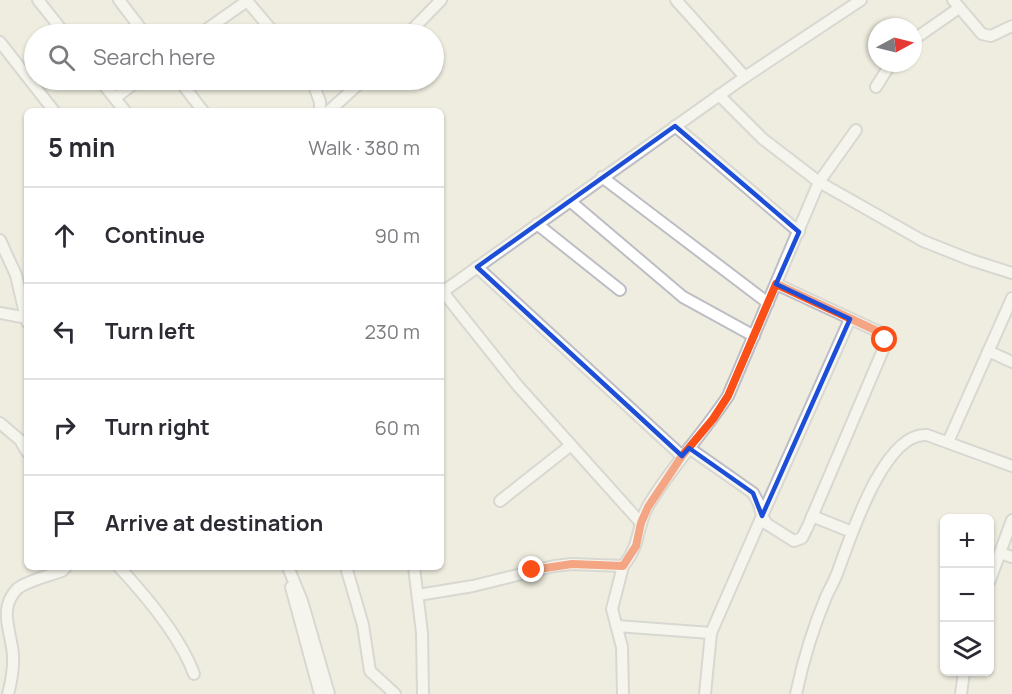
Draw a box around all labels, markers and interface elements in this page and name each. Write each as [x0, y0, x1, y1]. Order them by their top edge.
north arrow [868, 18, 922, 72]
search box [24, 24, 444, 90]
icon: search [45, 41, 78, 74]
text: Search here [93, 42, 215, 72]
text: 5 min [48, 129, 115, 165]
text: Walk · 380 m [308, 134, 420, 161]
icon: ahead [48, 219, 81, 252]
text: Continue [105, 220, 205, 250]
text: 90 m [374, 222, 420, 249]
icon: left [48, 315, 81, 348]
text: Turn left [105, 316, 195, 346]
text: 230 m [364, 318, 420, 345]
route start [871, 326, 897, 352]
icon: right [48, 411, 81, 444]
text: Turn right [105, 412, 210, 442]
text: 60 m [374, 414, 420, 441]
icon: arrive [48, 507, 81, 540]
text: Arrive at destination [105, 508, 323, 538]
map controls [940, 514, 994, 676]
button: + [940, 514, 994, 568]
route end [518, 556, 544, 582]
button: − [940, 568, 994, 622]
button: layers [940, 622, 994, 676]

